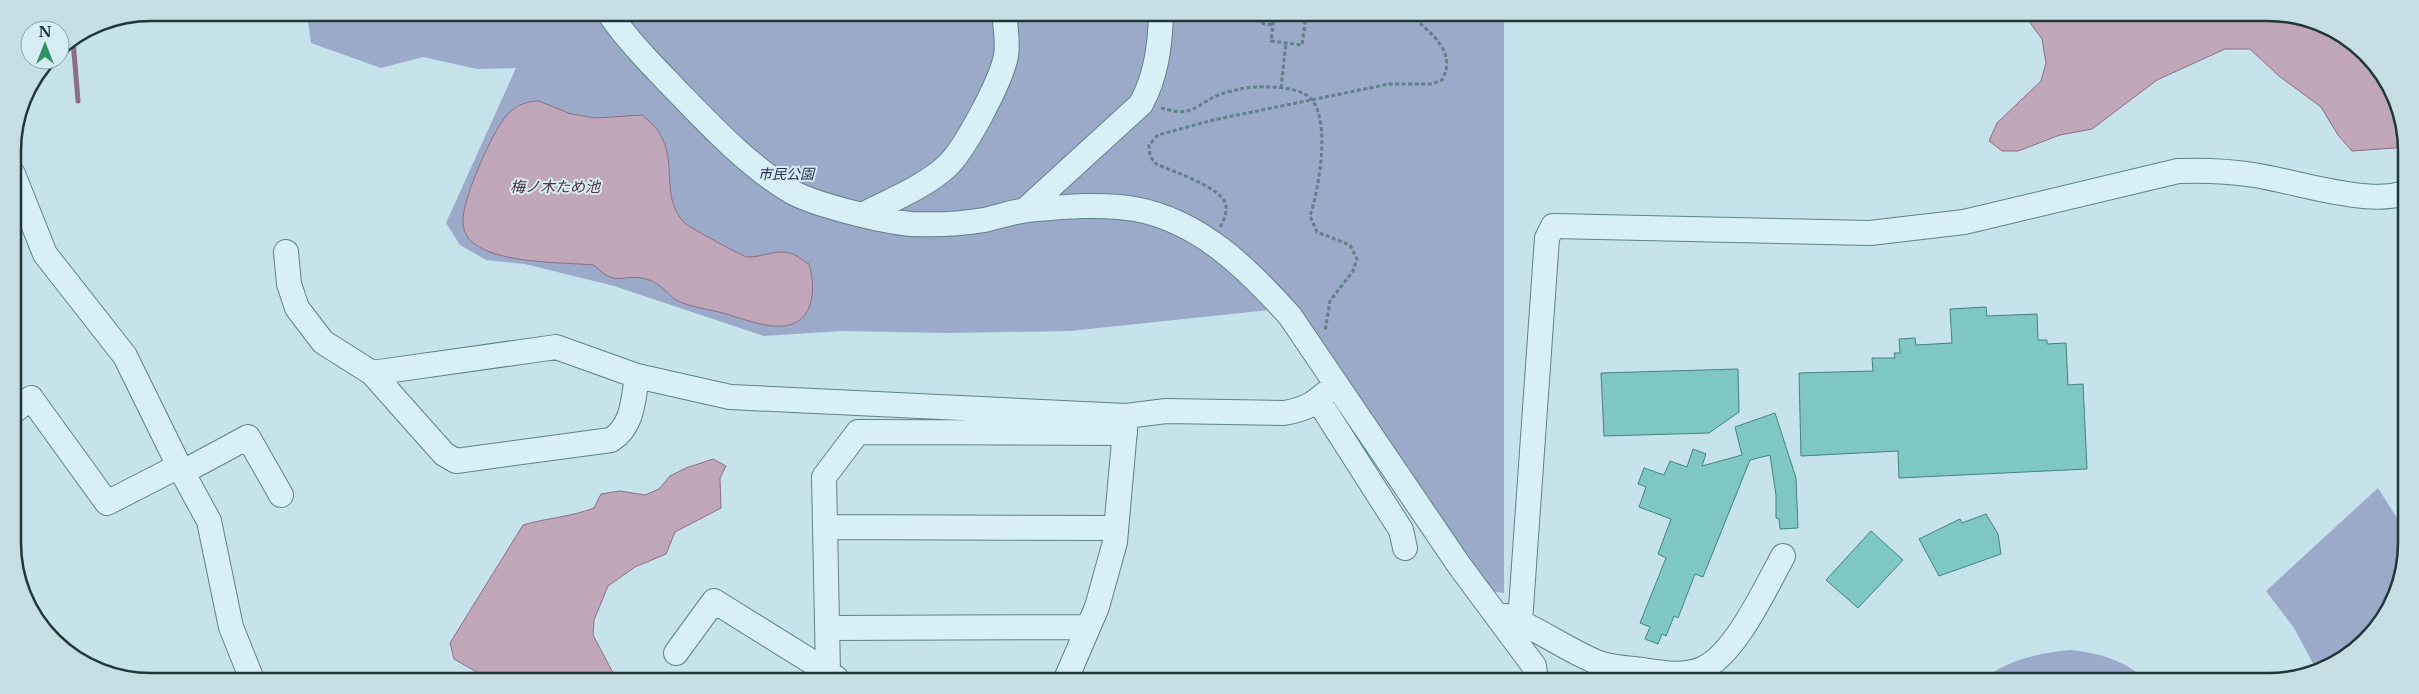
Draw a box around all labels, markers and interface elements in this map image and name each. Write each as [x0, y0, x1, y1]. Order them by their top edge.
north arrow [20, 20, 70, 70]
text: N [38, 23, 52, 41]
park label: 市民公園 [758, 165, 816, 183]
water label: 梅ノ木ため池 [510, 177, 602, 196]

